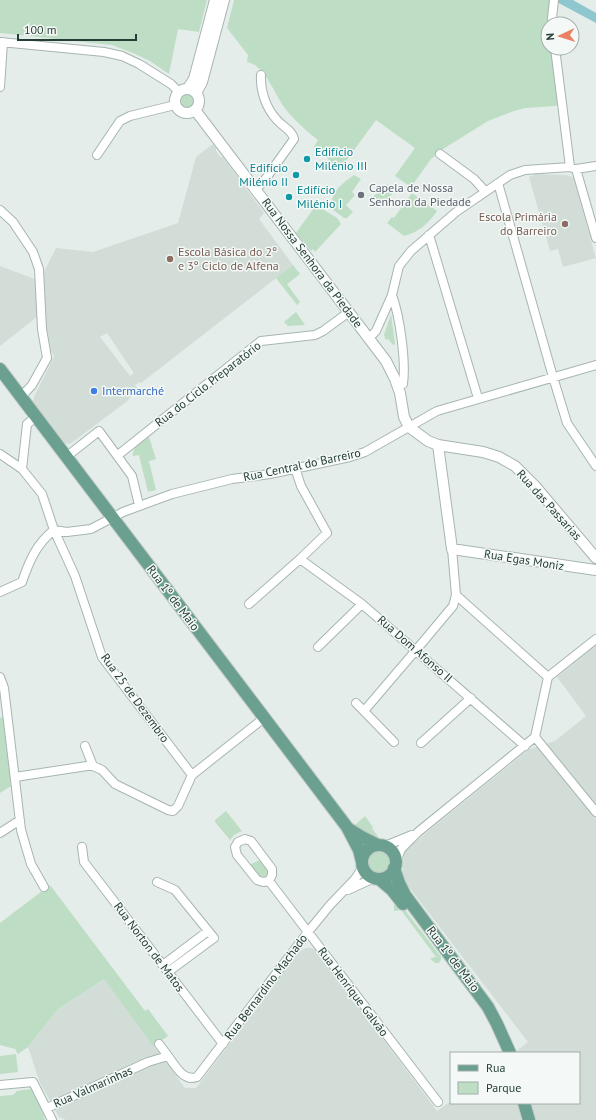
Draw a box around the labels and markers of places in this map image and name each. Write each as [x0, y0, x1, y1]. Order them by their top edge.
place label: Edifício Milénio III [315, 144, 367, 173]
marker: Edifício Milénio III [302, 154, 312, 164]
place label: Edifício Milénio II [239, 160, 288, 189]
marker: Edifício Milénio II [291, 170, 301, 180]
place label: Capela de Nossa Senhora da Piedade [369, 180, 471, 209]
place label: Edifício Milénio I [297, 182, 342, 211]
marker: Capela de Nossa Senhora da Piedade [356, 190, 366, 200]
marker: Edifício Milénio I [284, 192, 294, 202]
place label: Escola Primária do Barreiro [479, 209, 557, 238]
marker: Escola Primária do Barreiro [560, 219, 570, 229]
place label: Escola Básica do 2º e 3º Ciclo de Alfena [178, 244, 279, 273]
marker: Escola Básica do 2º e 3º Ciclo de Alfena [165, 254, 175, 264]
place label: Intermarché [102, 383, 164, 398]
marker: Intermarché [89, 386, 99, 396]

